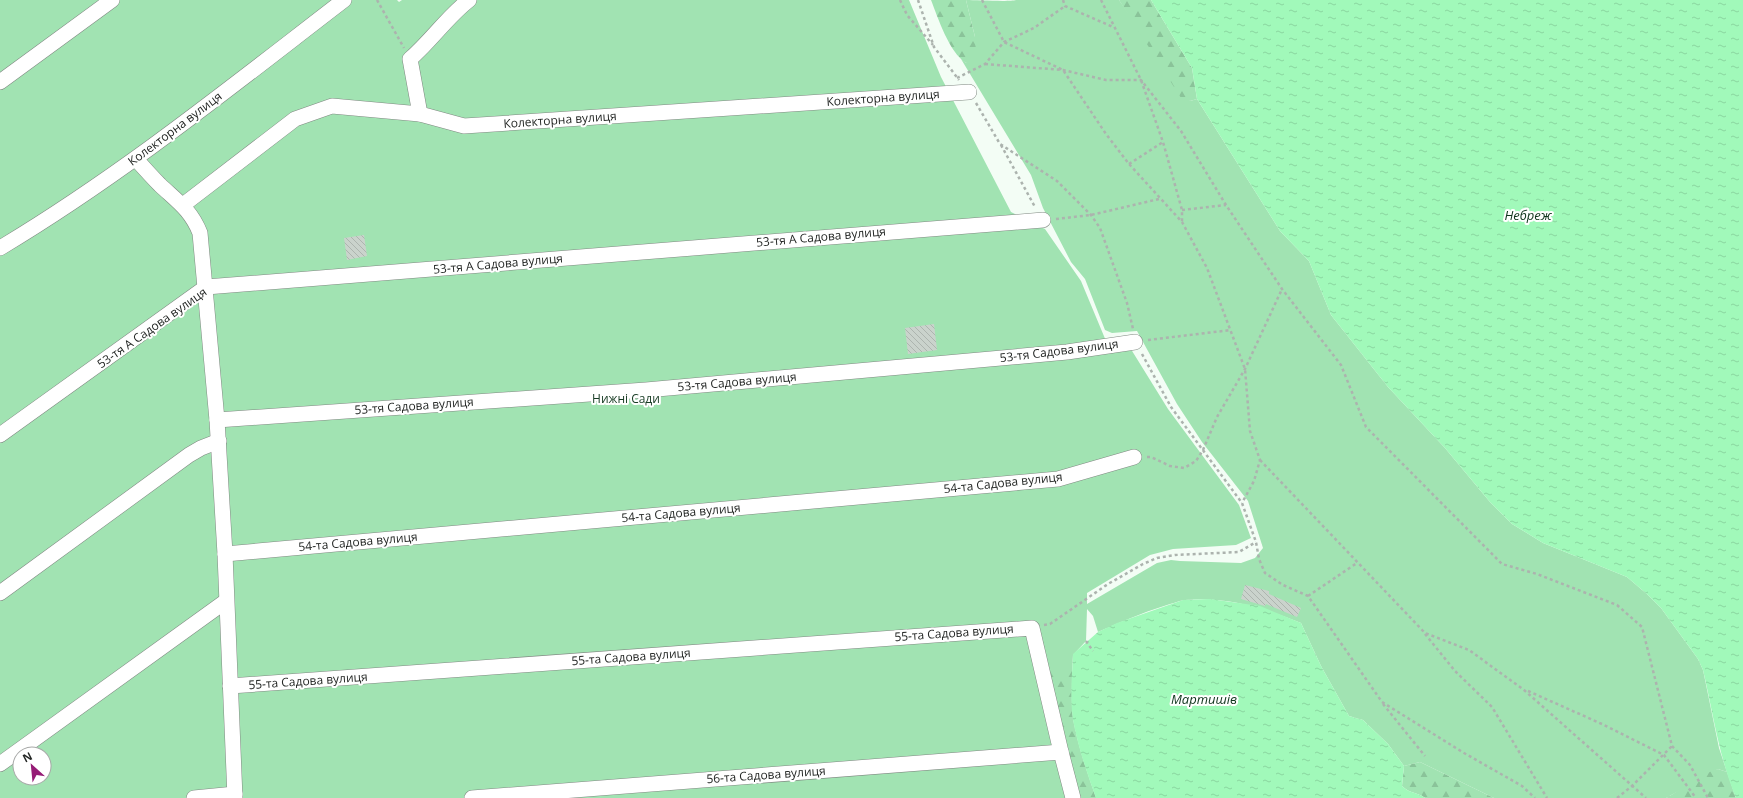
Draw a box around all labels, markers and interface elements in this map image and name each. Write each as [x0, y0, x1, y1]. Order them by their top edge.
street label: Колекторна вулиця [826, 85, 940, 110]
street label: Колекторна вулиця [124, 88, 225, 170]
street label: Колекторна вулиця [503, 107, 617, 132]
water label: Небреж [1504, 206, 1553, 224]
street label: 53-тя А Садова вулиця [755, 222, 887, 251]
street label: 53-тя А Садова вулиця [432, 249, 564, 278]
street label: 53-тя А Садова вулиця [93, 283, 210, 372]
street label: 53-тя Садова вулиця [999, 335, 1119, 366]
street label: 53-тя Садова вулиця [677, 368, 797, 395]
park label: Нижні Сади [592, 390, 660, 407]
street label: 53-тя Садова вулиця [354, 393, 474, 418]
street label: 54-та Садова вулиця [943, 468, 1063, 497]
street label: 54-та Садова вулиця [621, 499, 741, 526]
street label: 54-та Садова вулиця [298, 528, 418, 555]
street label: 55-та Садова вулиця [894, 620, 1014, 645]
street label: 55-та Садова вулиця [571, 644, 691, 669]
street label: 55-та Садова вулиця [248, 668, 368, 693]
water label: Мартишів [1171, 690, 1237, 708]
north arrow [12, 746, 52, 786]
text: N [20, 748, 35, 765]
street label: 56-та Садова вулиця [706, 762, 826, 787]

